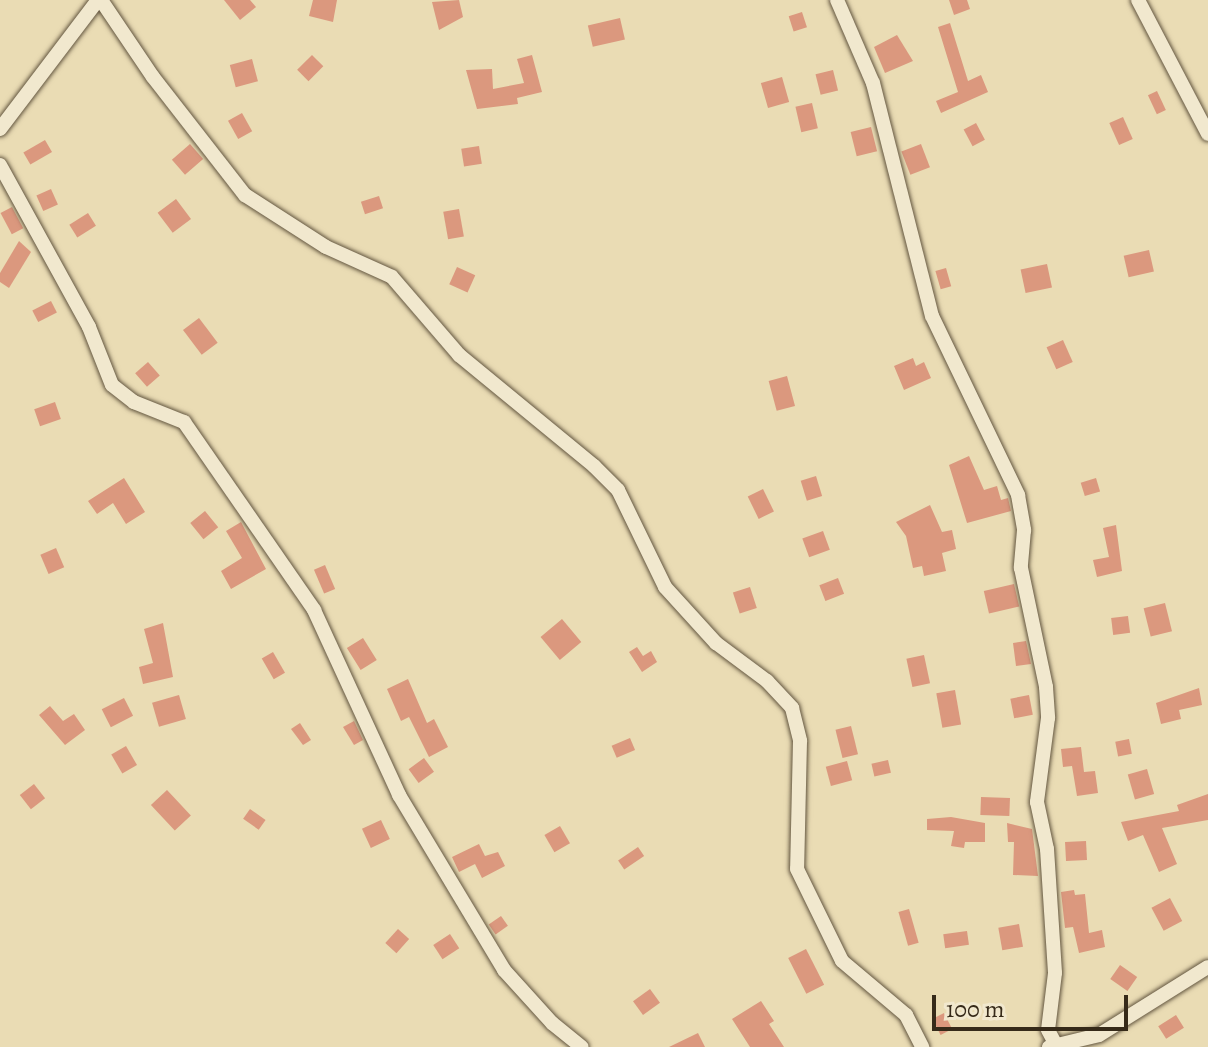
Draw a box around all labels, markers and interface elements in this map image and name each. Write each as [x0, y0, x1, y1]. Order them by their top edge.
scale bar [936, 979, 1132, 1029]
text: 100 m [946, 993, 1005, 1025]

